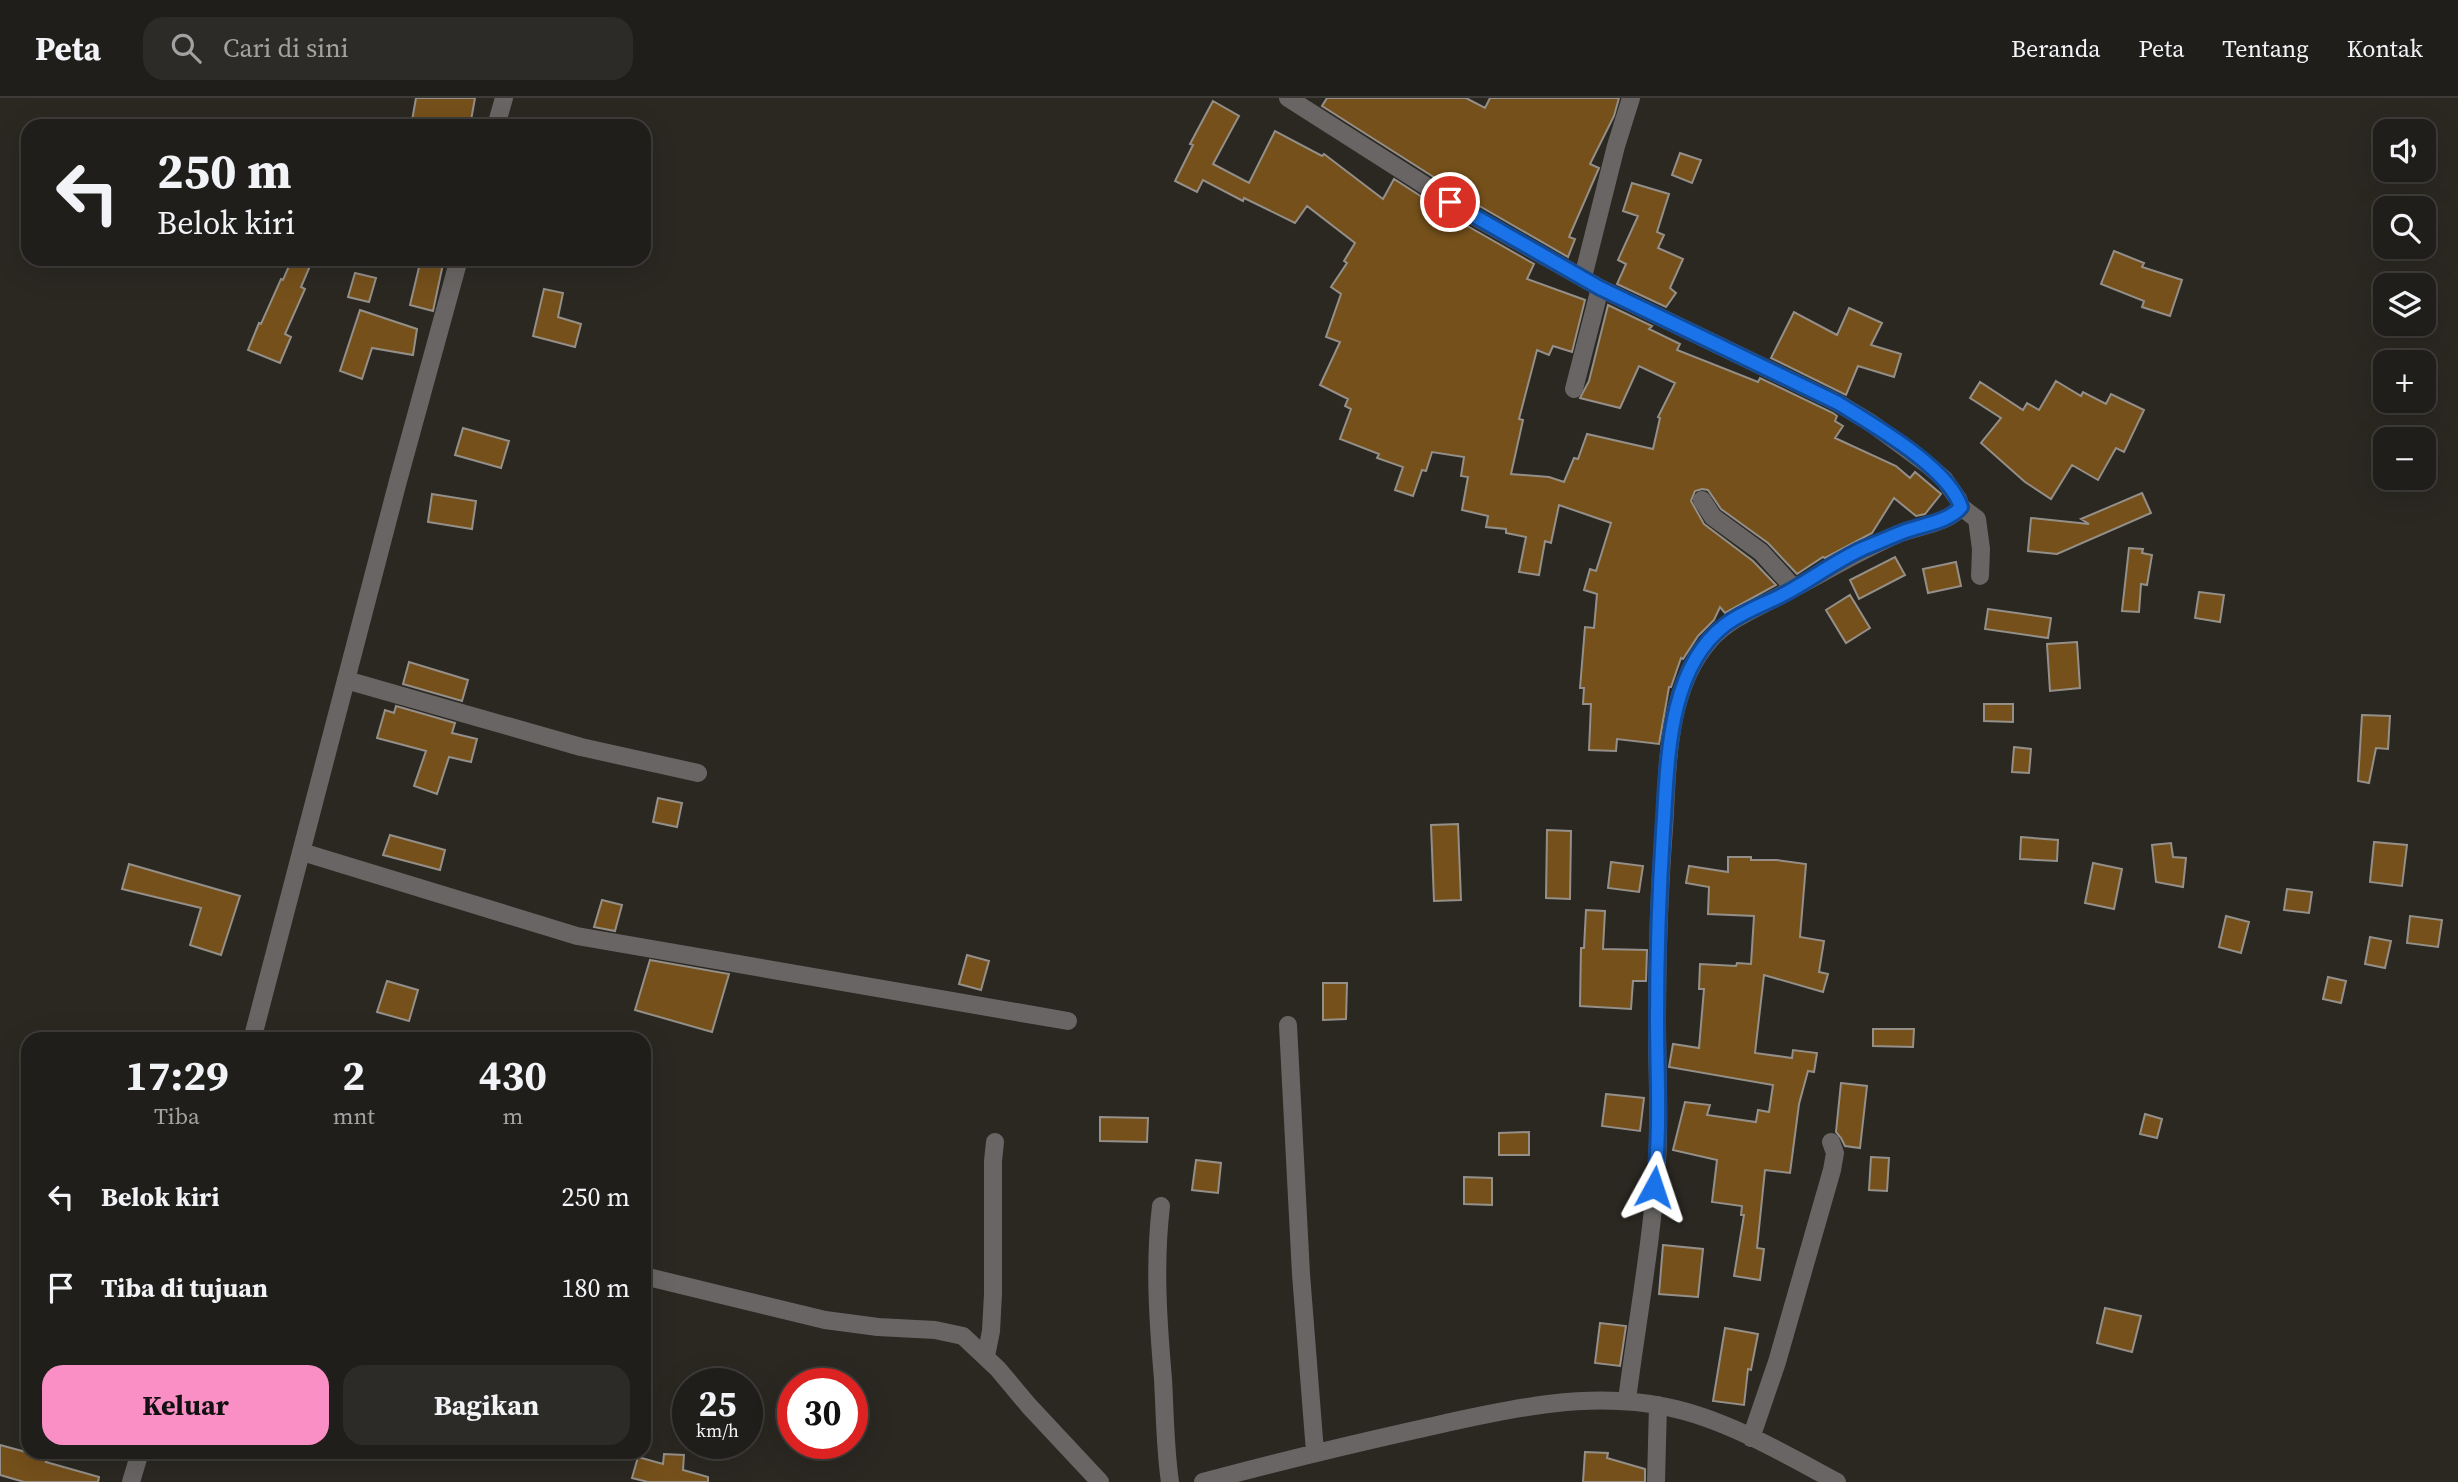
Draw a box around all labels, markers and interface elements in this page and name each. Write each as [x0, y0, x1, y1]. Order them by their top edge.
search box [143, 17, 633, 80]
text: Peta [35, 26, 101, 71]
icon: search [167, 29, 205, 67]
text: Cari di sini [223, 30, 348, 66]
text: Beranda [2011, 32, 2100, 65]
text: Peta [2138, 32, 2184, 65]
text: Tentang [2222, 32, 2309, 65]
text: Kontak [2347, 32, 2423, 65]
map controls [2373, 119, 2436, 490]
button: sound [2373, 119, 2436, 182]
text: 250 m [157, 137, 292, 204]
icon: left [42, 147, 133, 238]
pin [1420, 172, 1480, 232]
icon: arrive [1431, 183, 1469, 221]
button: search [2373, 196, 2436, 259]
text: Belok kiri [157, 201, 295, 245]
button: layers [2373, 273, 2436, 336]
button: + [2373, 350, 2436, 413]
button: − [2373, 427, 2436, 490]
text: 17:29 [125, 1046, 229, 1104]
text: 2 [342, 1046, 365, 1104]
text: 430 [479, 1046, 547, 1104]
text: Tiba [154, 1100, 200, 1132]
text: mnt [333, 1100, 375, 1132]
text: m [502, 1100, 523, 1132]
position arrow [1617, 1150, 1691, 1224]
icon: left [42, 1178, 80, 1216]
text: Belok kiri [101, 1179, 219, 1215]
text: 250 m [562, 1179, 630, 1215]
icon: arrive [42, 1269, 80, 1307]
text: Tiba di tujuan [101, 1270, 268, 1306]
text: 180 m [562, 1270, 630, 1306]
button: Keluar [42, 1365, 329, 1445]
button: Bagikan [343, 1365, 630, 1445]
speed limit sign: 30 [777, 1368, 868, 1459]
text: 25 [699, 1380, 736, 1428]
text: km/h [696, 1418, 739, 1443]

